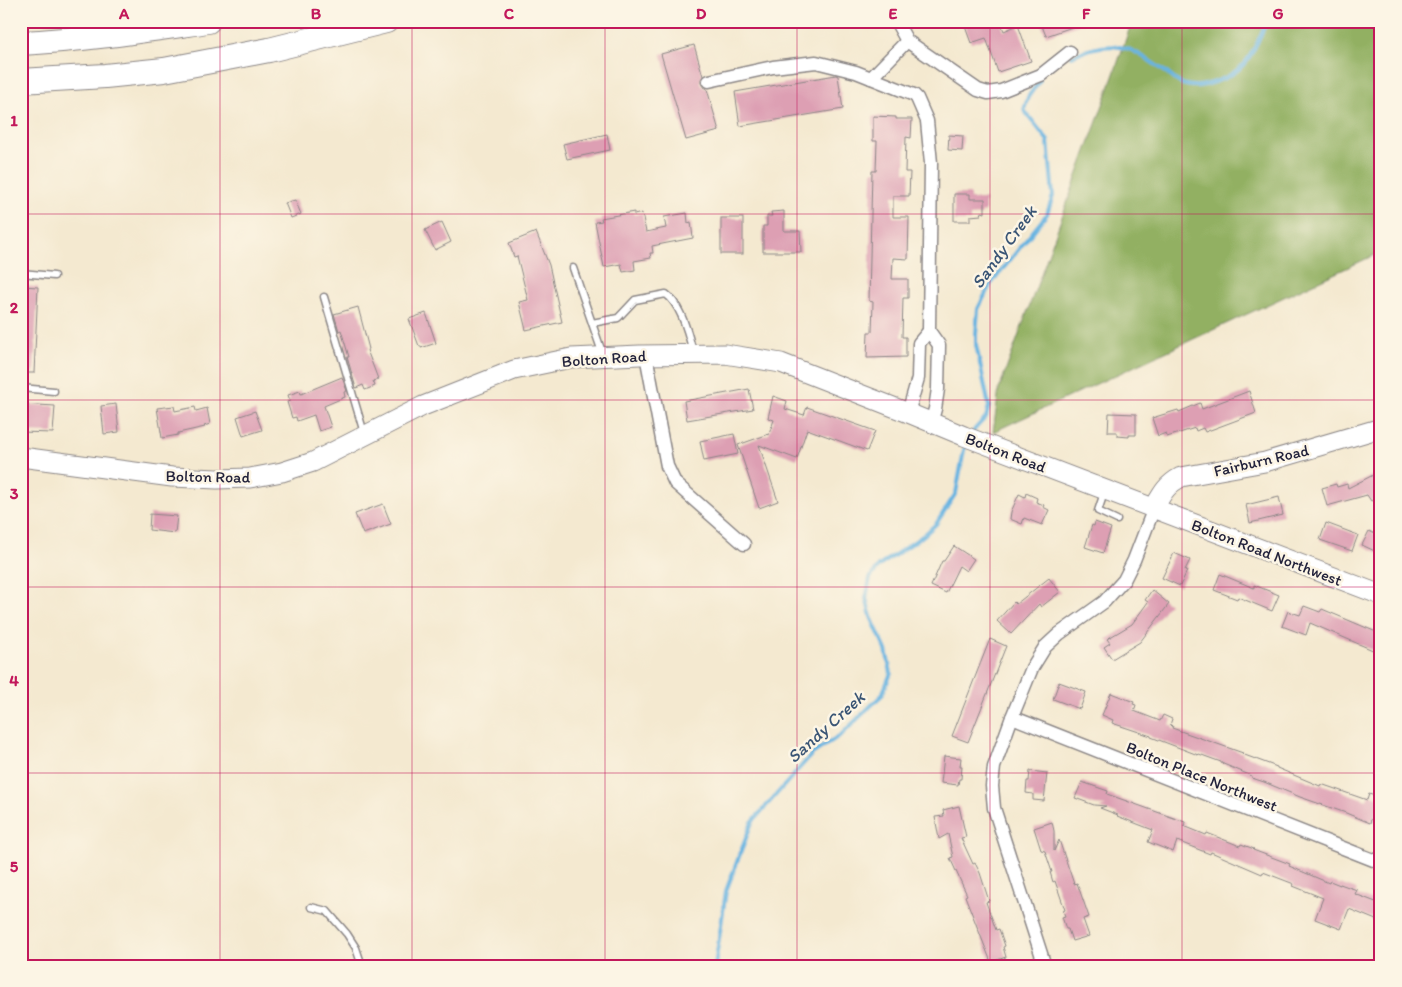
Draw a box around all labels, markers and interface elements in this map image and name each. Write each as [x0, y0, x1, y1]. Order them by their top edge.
text: A [118, 4, 130, 23]
text: B [311, 4, 322, 23]
text: C [504, 4, 515, 23]
text: D [696, 4, 707, 23]
text: E [889, 4, 898, 23]
text: F [1082, 4, 1091, 23]
text: G [1272, 4, 1284, 23]
text: 1 [10, 111, 18, 130]
water label: Sandy Creek [967, 200, 1042, 293]
text: 2 [10, 298, 19, 317]
street label: Bolton Road [561, 346, 647, 371]
street label: Bolton Road [963, 428, 1049, 477]
street label: Fairburn Road [1212, 440, 1311, 481]
street label: Bolton Road [165, 466, 251, 487]
text: 3 [10, 484, 19, 503]
street label: Bolton Road Northwest [1189, 515, 1345, 590]
text: 4 [9, 671, 19, 690]
water label: Sandy Creek [783, 685, 871, 768]
street label: Bolton Place Northwest [1123, 737, 1280, 816]
text: 5 [10, 857, 19, 876]

